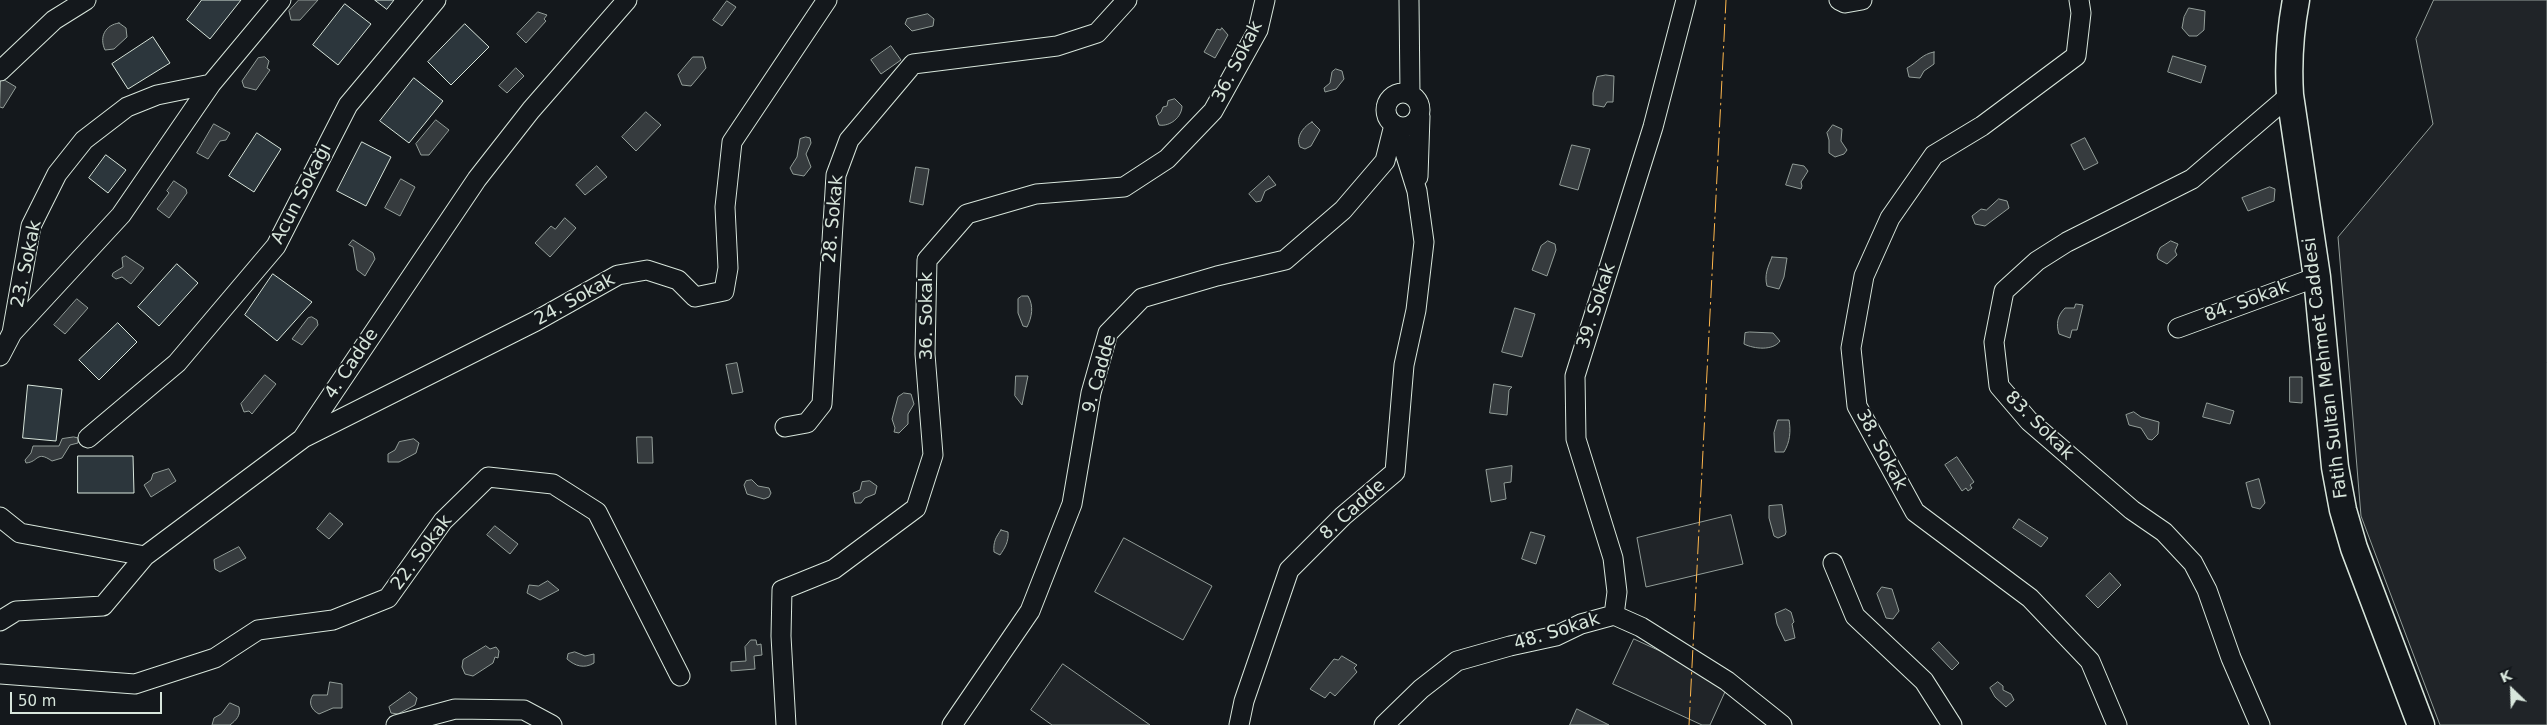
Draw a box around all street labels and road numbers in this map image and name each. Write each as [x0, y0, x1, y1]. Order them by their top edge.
street label: 36. Sokak [1208, 18, 1268, 106]
street label: Acun Sokağı [267, 140, 337, 248]
street label: 28. Sokak [819, 174, 849, 264]
street label: 23. Sokak [7, 219, 47, 309]
street label: Fatih Sultan Mehmet Caddesi [2299, 236, 2353, 500]
street label: 39. Sokak [1573, 261, 1621, 351]
street label: 24. Sokak [531, 269, 619, 331]
street label: 36. Sokak [916, 272, 938, 360]
street label: 84. Sokak [2202, 277, 2292, 327]
street label: 4. Cadde [321, 325, 383, 403]
street label: 9. Cadde [1079, 332, 1121, 416]
street label: 83. Sokak [2000, 387, 2078, 465]
street label: 38. Sokak [1851, 406, 1911, 494]
street label: 8. Cadde [1316, 475, 1390, 545]
street label: 22. Sokak [387, 511, 457, 595]
street label: 48. Sokak [1512, 609, 1602, 655]

